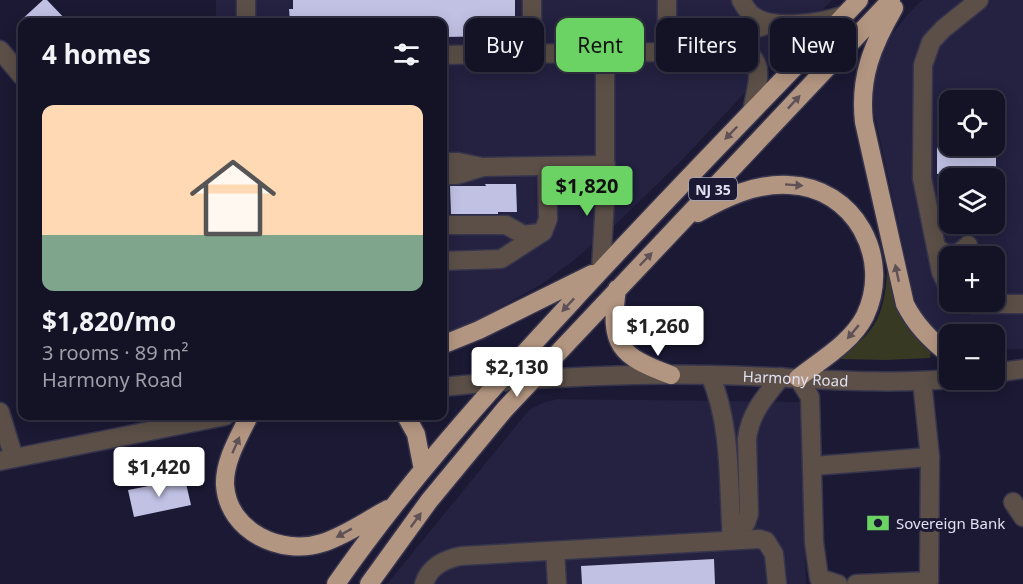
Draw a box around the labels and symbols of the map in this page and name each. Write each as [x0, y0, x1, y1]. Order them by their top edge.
one-way arrow [787, 96, 801, 110]
one-way arrow [724, 126, 738, 141]
pin: $1,820 [538, 166, 636, 217]
road number: NJ 35 [689, 178, 737, 200]
one-way arrow [785, 181, 804, 190]
one-way arrow [639, 252, 653, 267]
one-way arrow [891, 264, 901, 283]
one-way arrow [561, 298, 575, 313]
pin: $1,260 [609, 306, 707, 357]
one-way arrow [848, 324, 860, 339]
pin: $2,130 [468, 347, 566, 398]
street label: Harmony Road [742, 366, 849, 391]
one-way arrow [231, 437, 240, 454]
pin: $1,420 [110, 447, 208, 498]
bank icon: Sovereign Bank [865, 510, 891, 536]
one-way arrow [410, 512, 422, 528]
place label: Sovereign Bank [896, 513, 1005, 533]
one-way arrow [335, 528, 352, 538]

